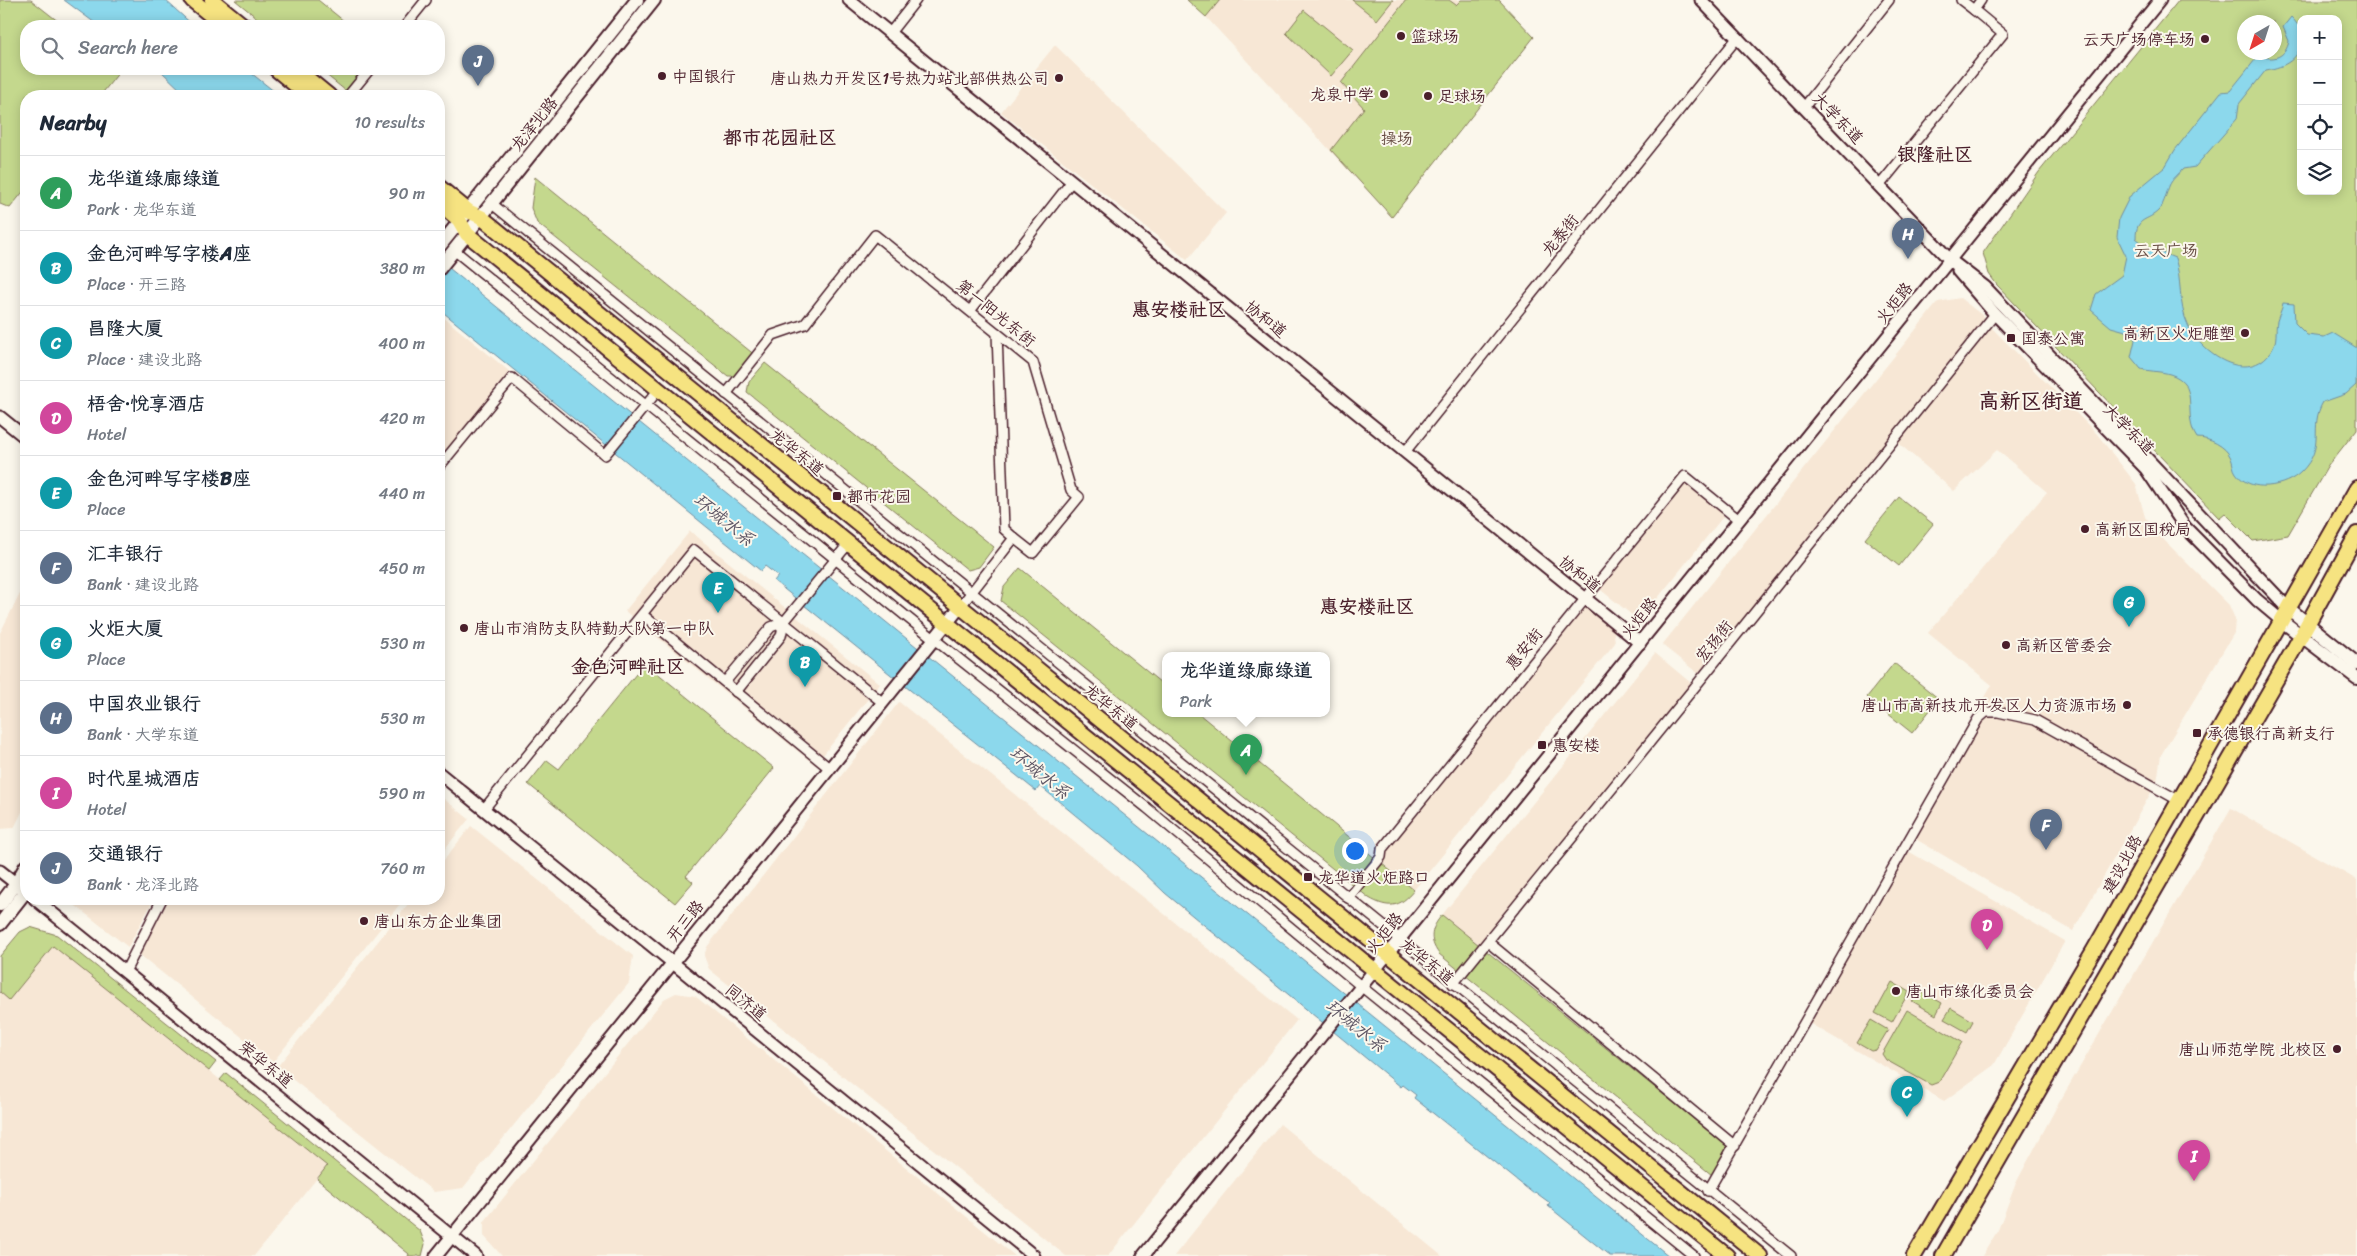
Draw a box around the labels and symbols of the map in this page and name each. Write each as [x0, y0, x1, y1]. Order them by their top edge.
north arrow [2237, 15, 2282, 60]
place label: 篮球场 [1411, 22, 1459, 51]
place label: 云天广场停车场 [2083, 25, 2195, 54]
marker: 篮球场 [1395, 30, 1407, 42]
marker: 云天广场停车场 [2199, 33, 2211, 45]
pin: J [462, 45, 494, 86]
place label: 中国银行 [672, 62, 736, 91]
place label: 唐山热力开发区1号热力站北部供热公司 [770, 64, 1049, 93]
marker: 中国银行 [656, 70, 668, 82]
marker: 唐山热力开发区1号热力站北部供热公司 [1053, 72, 1065, 84]
place label: 龙泉中学 [1310, 80, 1374, 109]
place label: 足球场 [1438, 82, 1486, 111]
street label: 大学东道 [1805, 85, 1871, 151]
marker: 龙泉中学 [1378, 88, 1390, 100]
street label: 龙泽北路 [503, 90, 565, 158]
marker: 足球场 [1422, 90, 1434, 102]
district label: 都市花园社区 [723, 121, 837, 154]
park label: 操场 [1381, 124, 1413, 153]
district label: 银隆社区 [1897, 138, 1973, 171]
street label: 龙泰街 [1534, 207, 1586, 263]
pin: H [1892, 218, 1924, 259]
park label: 云天广场 [2134, 236, 2198, 265]
street label: 第一阳光东街 [950, 272, 1042, 354]
street label: 火炬路 [1868, 275, 1920, 331]
district label: 惠安楼社区 [1131, 293, 1227, 326]
street label: 协和道 [1238, 293, 1294, 345]
place label: 高新区火炬雕塑 [2123, 319, 2235, 348]
place label: 国泰公寓 [2021, 324, 2085, 353]
marker: 高新区火炬雕塑 [2239, 327, 2251, 339]
marker: 国泰公寓 [2005, 332, 2017, 344]
district label: 高新区街道 [1979, 382, 2084, 420]
street label: 大学东道 [2096, 396, 2162, 462]
street label: 龙华东道 [763, 421, 831, 483]
place label: 都市花园 [847, 482, 911, 511]
water label: 环城水系 [686, 485, 762, 555]
marker: 都市花园 [831, 490, 843, 502]
place label: 高新区国税局 [2095, 515, 2191, 544]
marker: 高新区国税局 [2079, 523, 2091, 535]
street label: 协和道 [1552, 548, 1608, 600]
pin: E [702, 572, 734, 613]
pin: G [2113, 586, 2145, 627]
district label: 惠安楼社区 [1319, 590, 1415, 623]
street label: 火炬路 [1613, 590, 1665, 646]
street label: 宏扬街 [1688, 613, 1740, 669]
place label: 唐山市消防支队特勤大队第一中队 [474, 614, 714, 643]
street label: 惠安街 [1498, 621, 1550, 677]
marker: 唐山市消防支队特勤大队第一中队 [458, 622, 470, 634]
place label: 高新区管委会 [2016, 631, 2112, 660]
marker: 高新区管委会 [2000, 639, 2012, 651]
pin: B [789, 646, 821, 687]
district label: 金色河畔社区 [571, 650, 685, 683]
street label: 龙华东道 [1077, 676, 1145, 738]
place label: 唐山市高新技术开发区人力资源市场 [1861, 691, 2117, 720]
marker: 唐山市高新技术开发区人力资源市场 [2121, 699, 2133, 711]
place label: 承德银行高新支行 [2207, 719, 2335, 748]
marker: 承德银行高新支行 [2191, 727, 2203, 739]
place label: 惠安楼 [1552, 731, 1600, 760]
pin: A [1230, 734, 1262, 775]
water label: 环城水系 [1002, 738, 1078, 808]
marker: 惠安楼 [1536, 739, 1548, 751]
pin: F [2030, 809, 2062, 850]
street label: 建设北路 [2094, 829, 2150, 899]
your location [1342, 838, 1368, 864]
place label: 龙华道火炬路口 [1318, 863, 1430, 892]
marker: 龙华道火炬路口 [1302, 871, 1314, 883]
street label: 开三路 [659, 893, 711, 949]
street label: 火炬路 [1358, 905, 1410, 961]
place label: 唐山东方企业集团 [374, 907, 502, 936]
pin: D [1971, 909, 2003, 950]
marker: 唐山东方企业集团 [358, 915, 370, 927]
street label: 龙华东道 [1393, 930, 1461, 992]
street label: 同济道 [718, 976, 774, 1028]
place label: 唐山市绿化委员会 [1906, 977, 2034, 1006]
marker: 唐山市绿化委员会 [1890, 985, 1902, 997]
water label: 环城水系 [1318, 991, 1394, 1061]
street label: 荣华东道 [232, 1033, 300, 1095]
place label: 唐山师范学院 北校区 [2179, 1035, 2327, 1064]
marker: 唐山师范学院 北校区 [2331, 1043, 2343, 1055]
pin: C [1891, 1076, 1923, 1117]
pin: I [2178, 1140, 2210, 1181]

